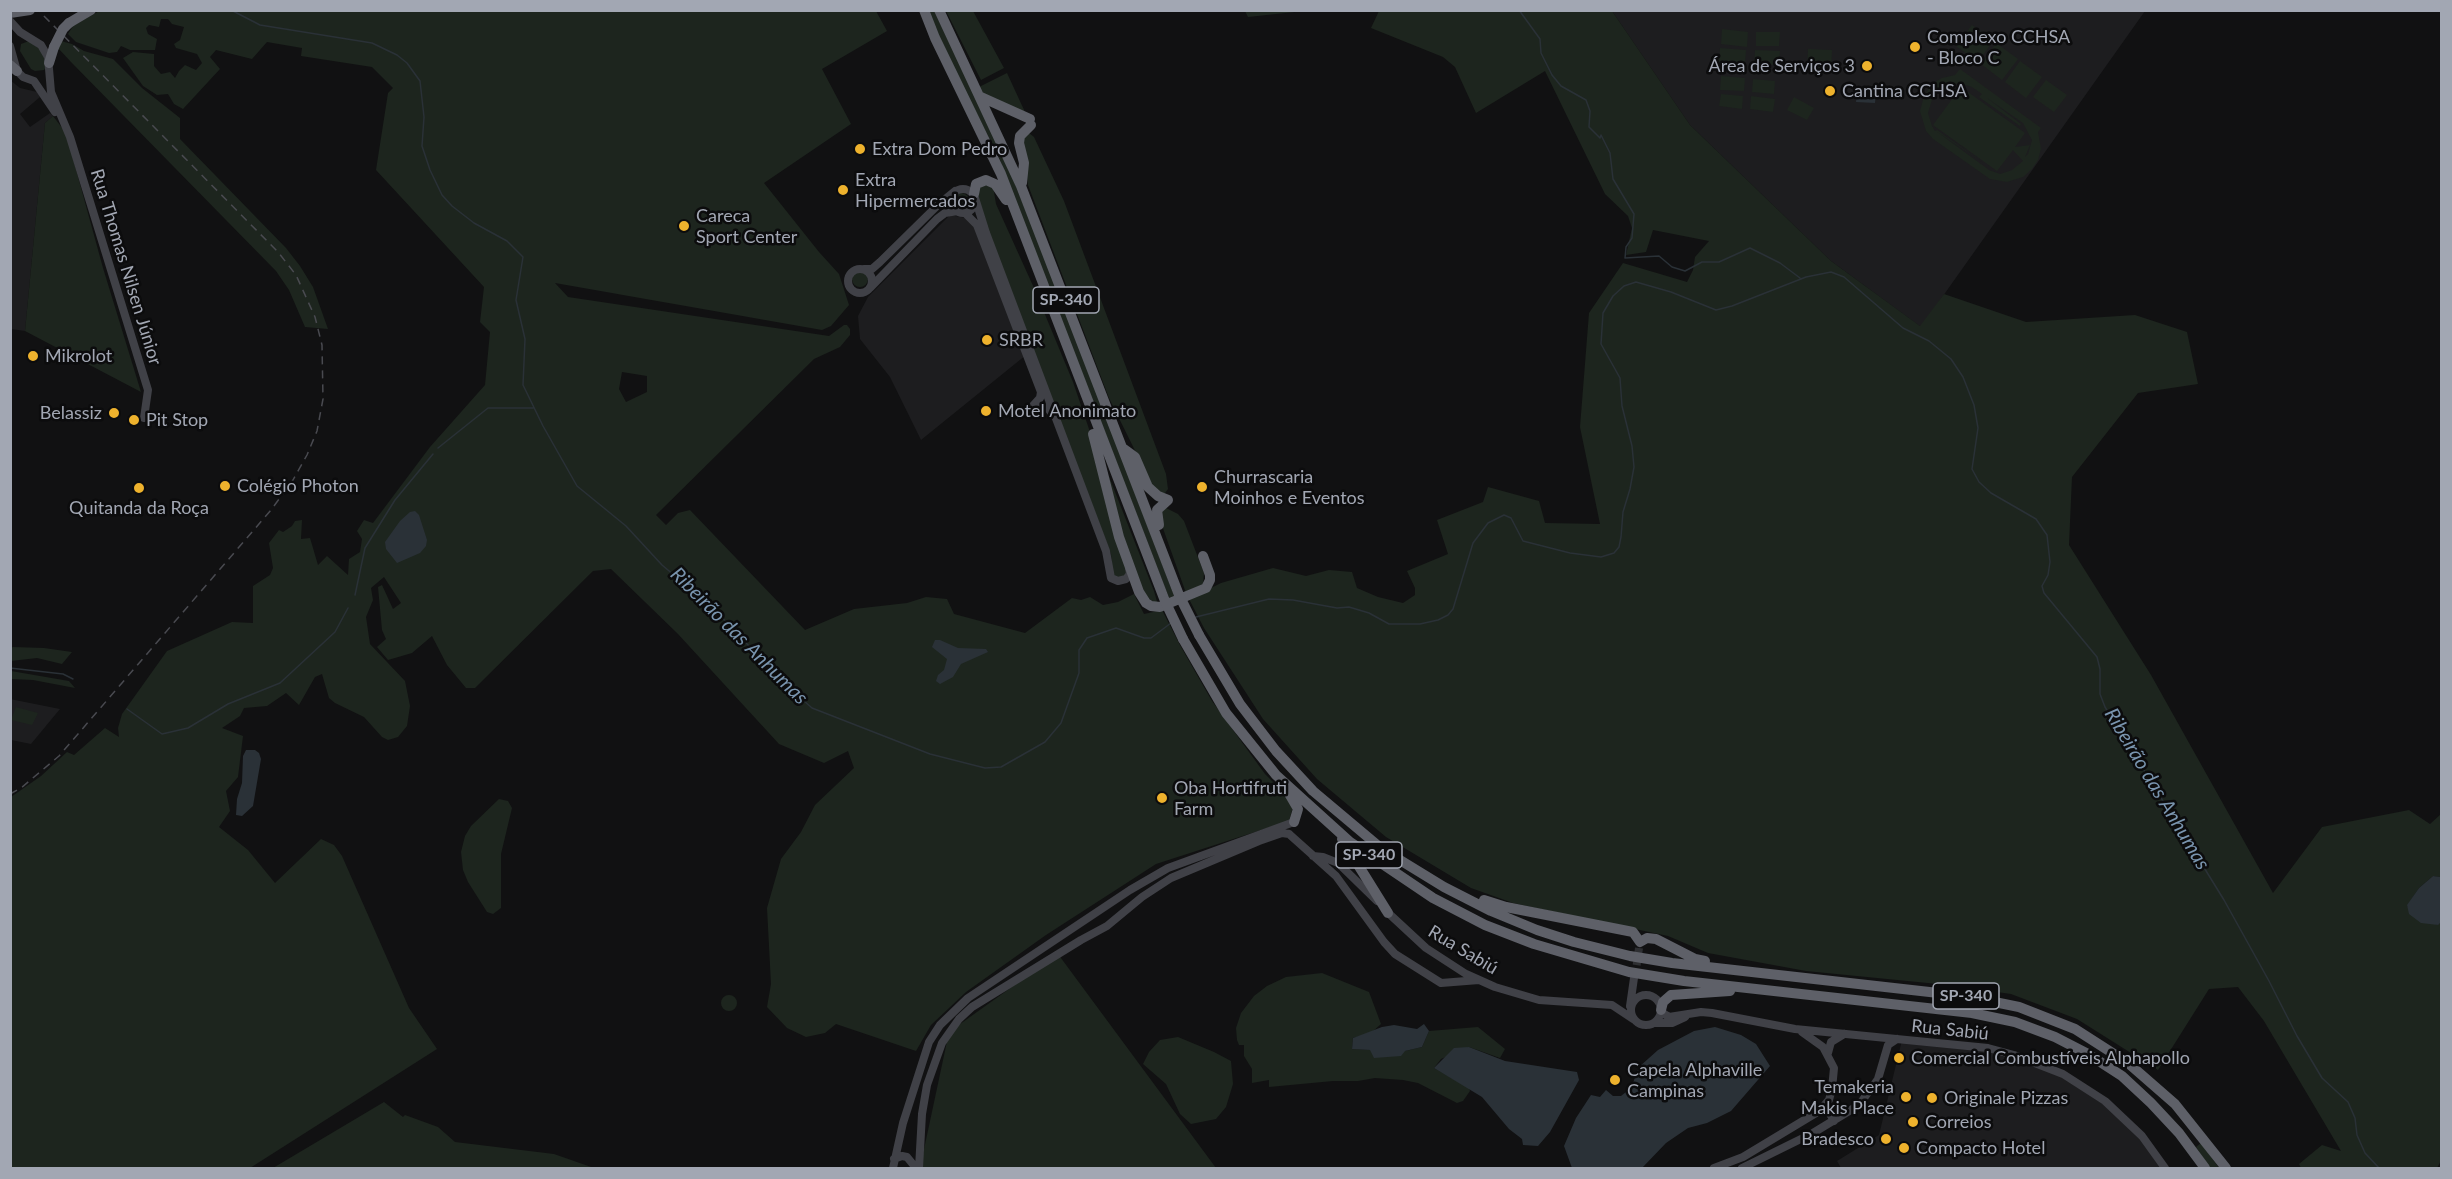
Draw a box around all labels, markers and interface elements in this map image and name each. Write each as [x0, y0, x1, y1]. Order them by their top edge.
place label: Complexo CCHSA - Bloco C [1927, 26, 2070, 68]
marker: Complexo CCHSA - Bloco C [1908, 40, 1922, 54]
place label: Área de Serviços 3 [1709, 55, 1855, 77]
marker: Área de Serviços 3 [1860, 59, 1874, 73]
place label: Cantina CCHSA [1842, 80, 1967, 102]
marker: Cantina CCHSA [1823, 84, 1837, 98]
place label: Extra Dom Pedro [872, 138, 1007, 160]
marker: Extra Dom Pedro [853, 142, 867, 156]
street label: Rua Thomas Nilsen Júnior [86, 166, 166, 368]
place label: Extra Hipermercados [855, 169, 975, 212]
marker: Extra Hipermercados [836, 183, 850, 197]
place label: Careca Sport Center [696, 205, 797, 248]
marker: Careca Sport Center [677, 219, 691, 233]
road number: SP-340 [1033, 287, 1099, 313]
place label: SRBR [999, 329, 1043, 351]
marker: SRBR [980, 333, 994, 347]
place label: Mikrolot [45, 345, 112, 367]
marker: Mikrolot [26, 349, 40, 363]
place label: Motel Anonimato [998, 400, 1136, 422]
place label: Belassiz [40, 402, 102, 424]
marker: Motel Anonimato [979, 404, 993, 418]
marker: Belassiz [107, 406, 121, 420]
place label: Pit Stop [146, 409, 208, 431]
marker: Pit Stop [127, 413, 141, 427]
place label: Churrascaria Moinhos e Eventos [1214, 466, 1365, 508]
place label: Colégio Photon [237, 475, 359, 497]
marker: Colégio Photon [218, 479, 232, 493]
marker: Churrascaria Moinhos e Eventos [1195, 480, 1209, 494]
marker: Quitanda da Roça [132, 481, 146, 495]
place label: Quitanda da Roça [69, 497, 209, 519]
water label: Ribeirão das Anhumas [665, 562, 813, 710]
water label: Ribeirão das Anhumas [2099, 704, 2215, 874]
place label: Oba Hortifruti Farm [1174, 777, 1287, 820]
marker: Oba Hortifruti Farm [1155, 791, 1169, 805]
road number: SP-340 [1336, 842, 1402, 868]
street label: Rua Sabiú [1424, 921, 1502, 979]
road number: SP-340 [1933, 983, 1999, 1009]
street label: Rua Sabiú [1910, 1015, 1990, 1045]
place label: Comercial Combustíveis Alphapollo [1911, 1047, 2190, 1069]
marker: Comercial Combustíveis Alphapollo [1892, 1051, 1906, 1065]
place label: Capela Alphaville Campinas [1627, 1059, 1762, 1102]
marker: Capela Alphaville Campinas [1608, 1073, 1622, 1087]
place label: Temakeria Makis Place [1801, 1076, 1894, 1118]
place label: Originale Pizzas [1944, 1087, 2068, 1109]
marker: Temakeria Makis Place [1899, 1090, 1913, 1104]
marker: Originale Pizzas [1925, 1091, 1939, 1105]
place label: Correios [1925, 1111, 1992, 1133]
marker: Correios [1906, 1115, 1920, 1129]
place label: Bradesco [1801, 1128, 1874, 1150]
marker: Bradesco [1879, 1132, 1893, 1146]
place label: Compacto Hotel [1916, 1137, 2045, 1159]
marker: Compacto Hotel [1897, 1141, 1911, 1155]

